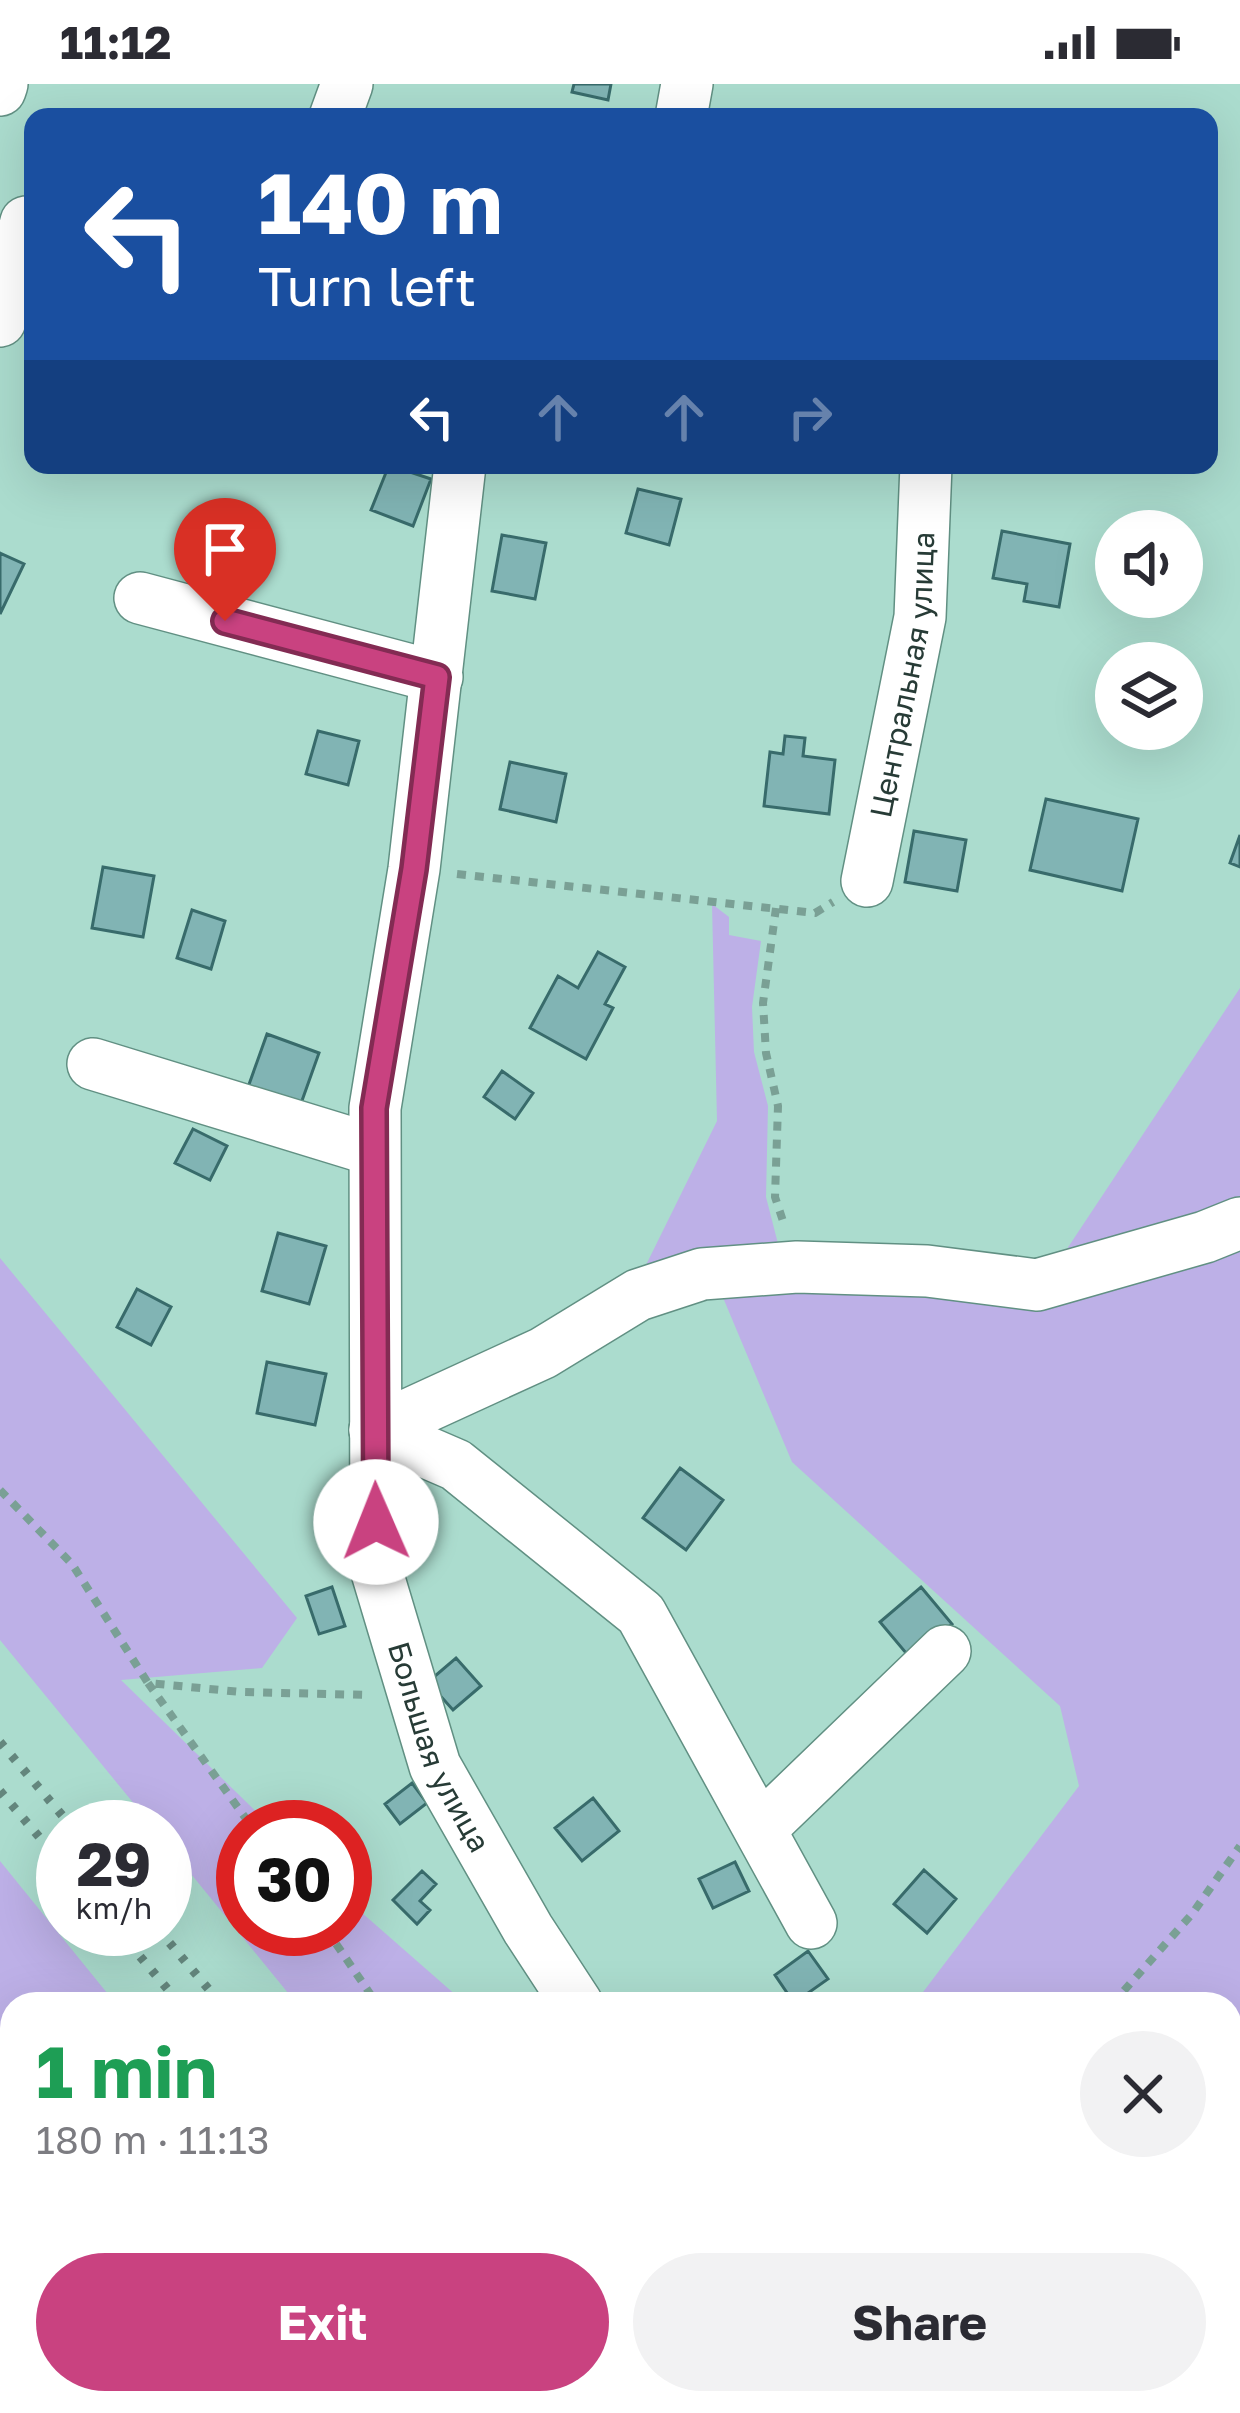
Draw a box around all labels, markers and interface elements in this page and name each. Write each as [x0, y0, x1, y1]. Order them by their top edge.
text: 11:12 [60, 15, 171, 69]
text: 140 m [258, 152, 503, 252]
icon: left [60, 156, 216, 312]
text: Turn left [258, 253, 476, 318]
icon: left [399, 384, 465, 450]
icon: ahead [525, 384, 591, 450]
icon: ahead [651, 384, 717, 450]
icon: right [777, 384, 843, 450]
pin [174, 498, 276, 621]
map controls [1095, 510, 1203, 750]
button: sound [1095, 510, 1203, 618]
icon: arrive [192, 516, 258, 582]
street label: Центральная улица [862, 531, 941, 821]
button: layers [1095, 642, 1203, 750]
position arrow [313, 1459, 439, 1585]
street label: Большая улица [381, 1637, 498, 1858]
speed limit sign: 30 [216, 1800, 372, 1956]
text: 29 [77, 1827, 151, 1899]
text: km/h [76, 1890, 152, 1926]
text: 1 min [36, 2027, 217, 2114]
button: close [1080, 2031, 1206, 2157]
text: 180 m · 11:13 [36, 2116, 270, 2163]
button: Exit [36, 2253, 609, 2391]
button: Share [633, 2253, 1206, 2391]

